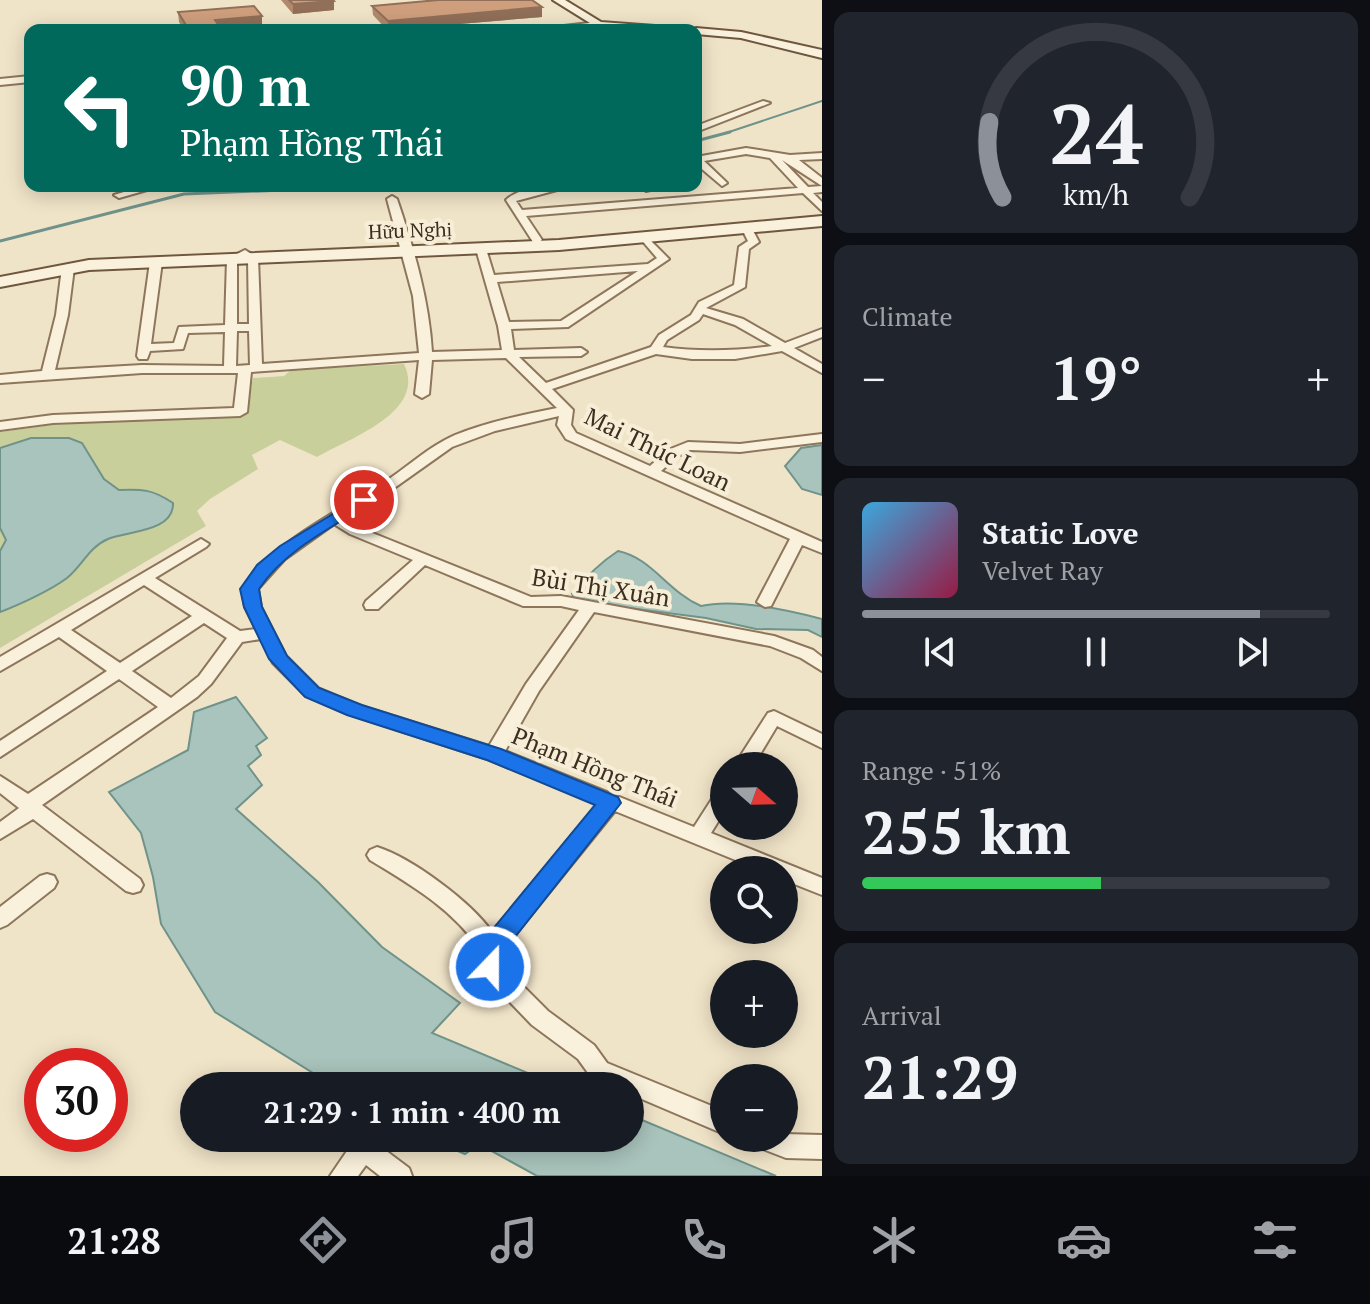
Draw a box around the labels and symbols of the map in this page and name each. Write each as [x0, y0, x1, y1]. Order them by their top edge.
street label: Hữu Nghị [367, 215, 453, 245]
street label: Mai Thúc Loan [580, 400, 736, 498]
pin [330, 466, 398, 534]
street label: Bùi Thị Xuân [530, 560, 672, 614]
street label: Phạm Hồng Thái [507, 719, 683, 815]
north arrow [710, 752, 798, 840]
position arrow [448, 925, 532, 1009]
speed limit sign: 30 [24, 1048, 128, 1152]

